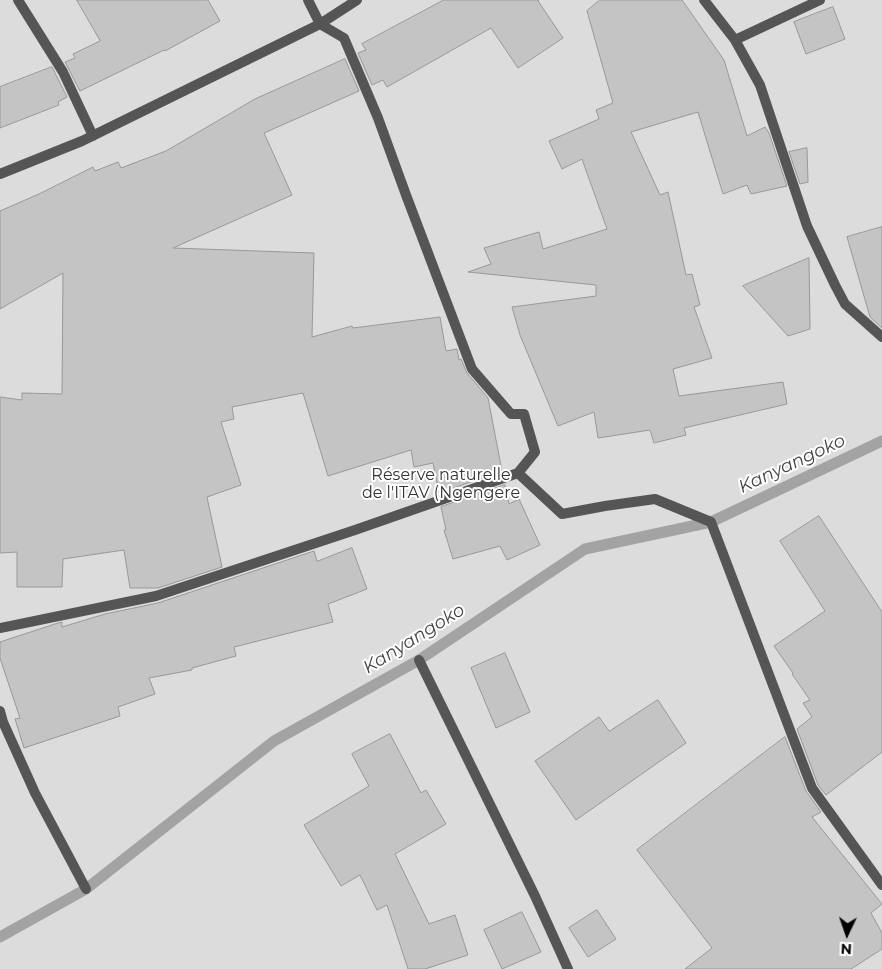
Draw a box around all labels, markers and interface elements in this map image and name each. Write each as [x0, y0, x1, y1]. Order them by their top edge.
water label: Kanyangoko [735, 430, 849, 498]
park label: Réserve naturelle de l'ITAV (Ngengere [362, 465, 520, 503]
water label: Kanyangoko [359, 599, 469, 679]
north arrow [822, 909, 872, 959]
text: N [840, 940, 852, 958]

